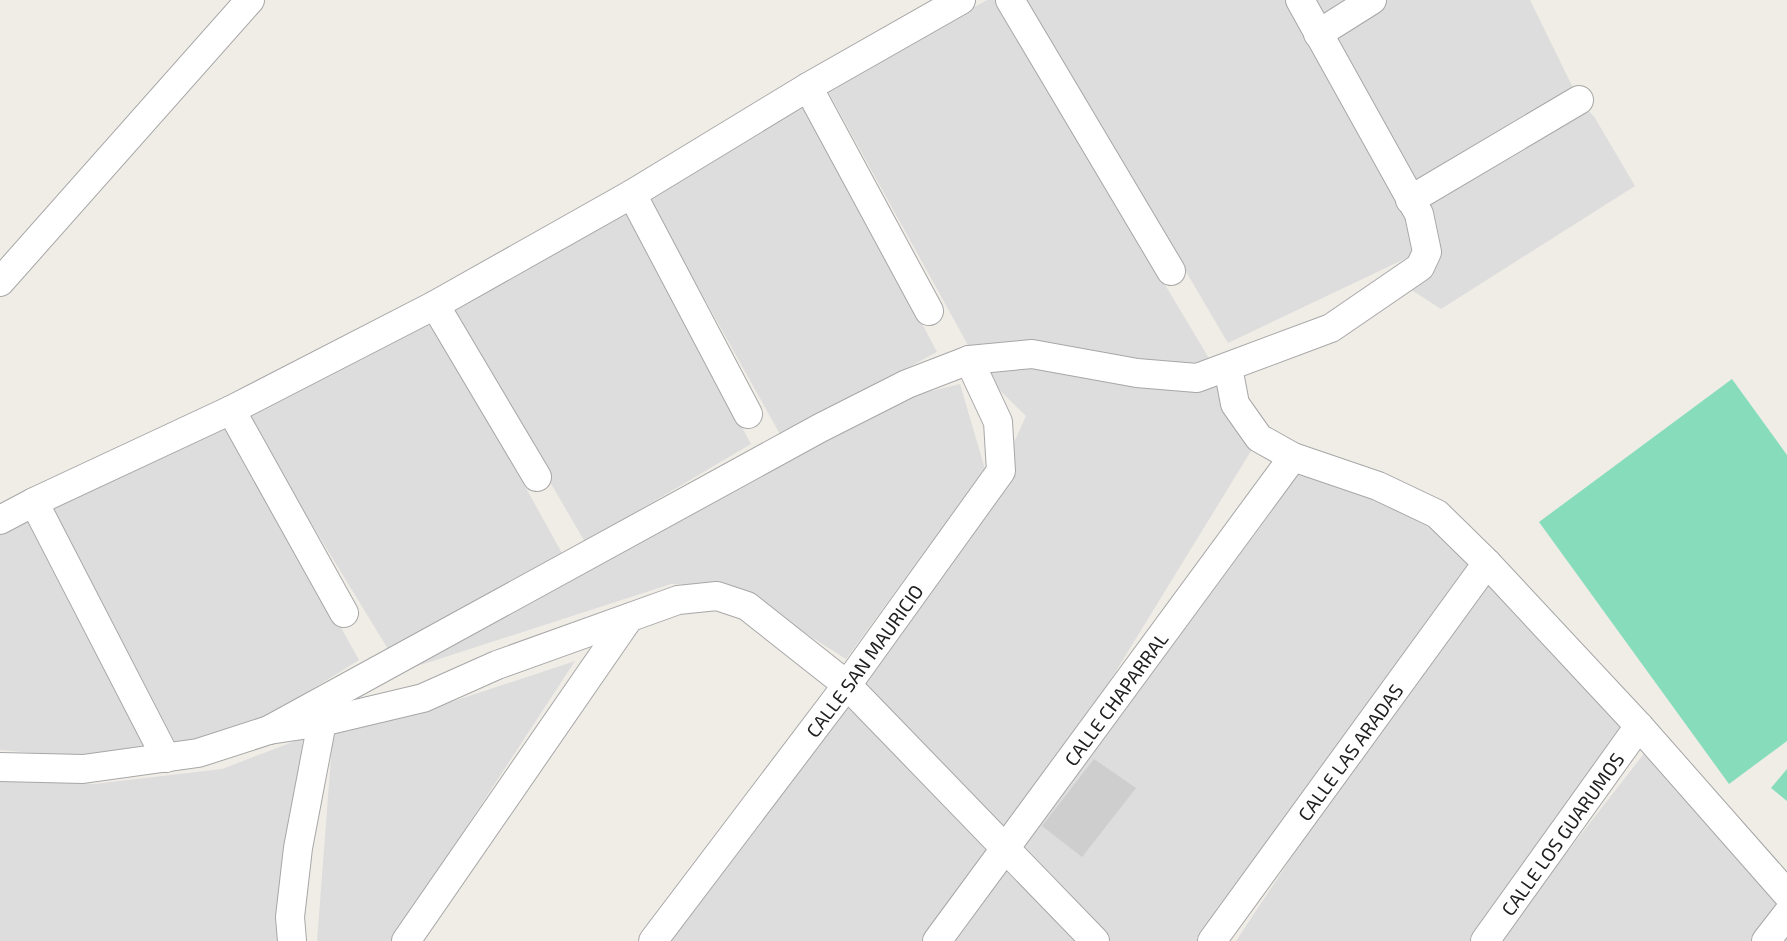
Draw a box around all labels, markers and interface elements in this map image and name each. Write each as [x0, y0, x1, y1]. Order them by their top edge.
street label: CALLE SAN MAURICIO [800, 580, 927, 741]
street label: CALLE CHAPARRAL [1059, 627, 1172, 770]
street label: CALLE LAS ARADAS [1292, 679, 1407, 825]
street label: CALLE LOS GUARUMOS [1496, 748, 1628, 920]

